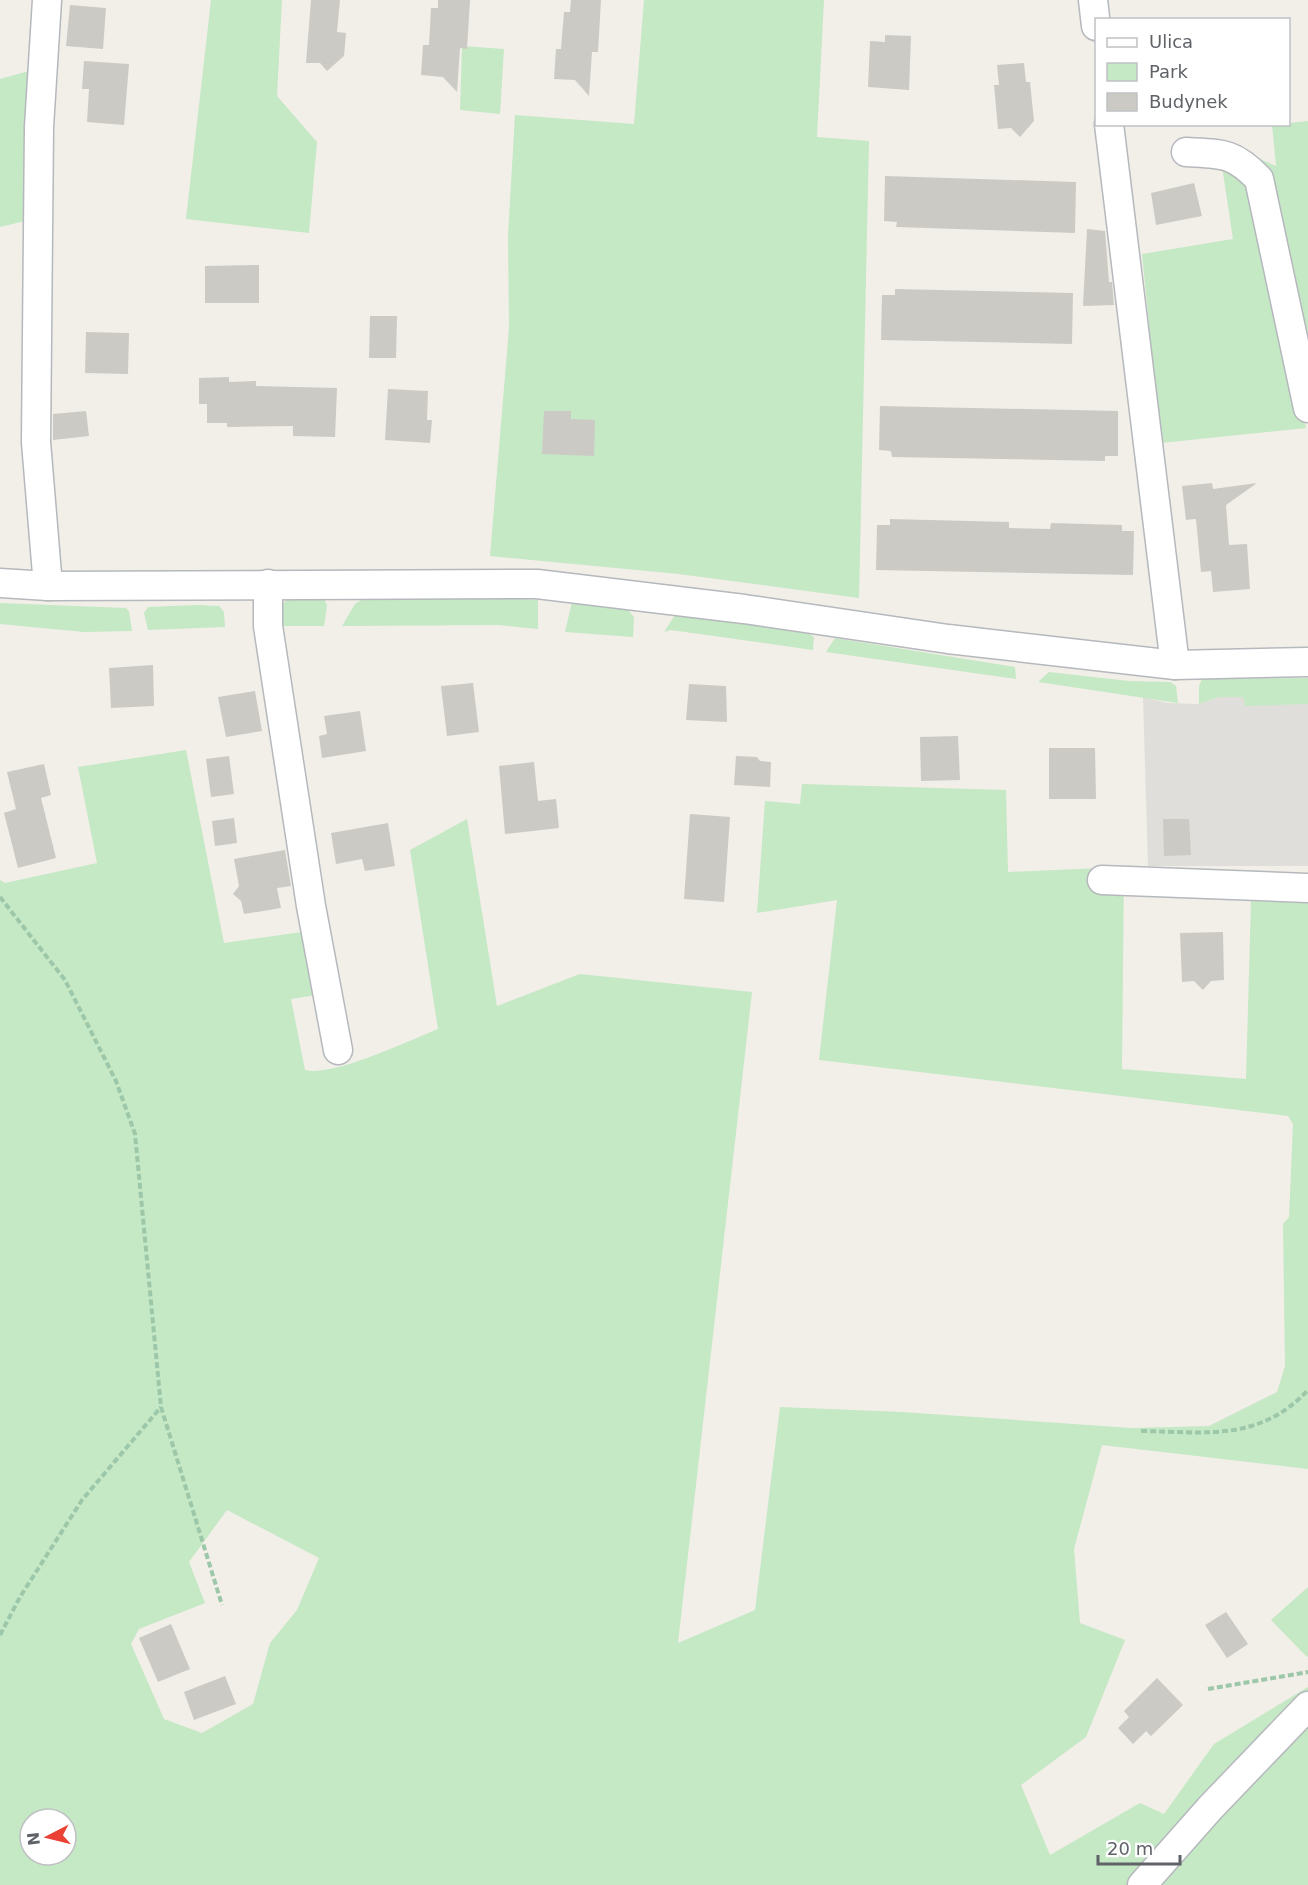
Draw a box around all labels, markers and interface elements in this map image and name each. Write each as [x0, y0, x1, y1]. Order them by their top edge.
legend [1095, 18, 1290, 126]
text: Ulica [1149, 31, 1193, 52]
text: Park [1149, 61, 1188, 82]
text: Budynek [1149, 91, 1228, 112]
north arrow [18, 1807, 78, 1867]
scale bar [1098, 1828, 1180, 1866]
text: N [23, 1831, 44, 1847]
text: 20 m [1107, 1838, 1153, 1859]

